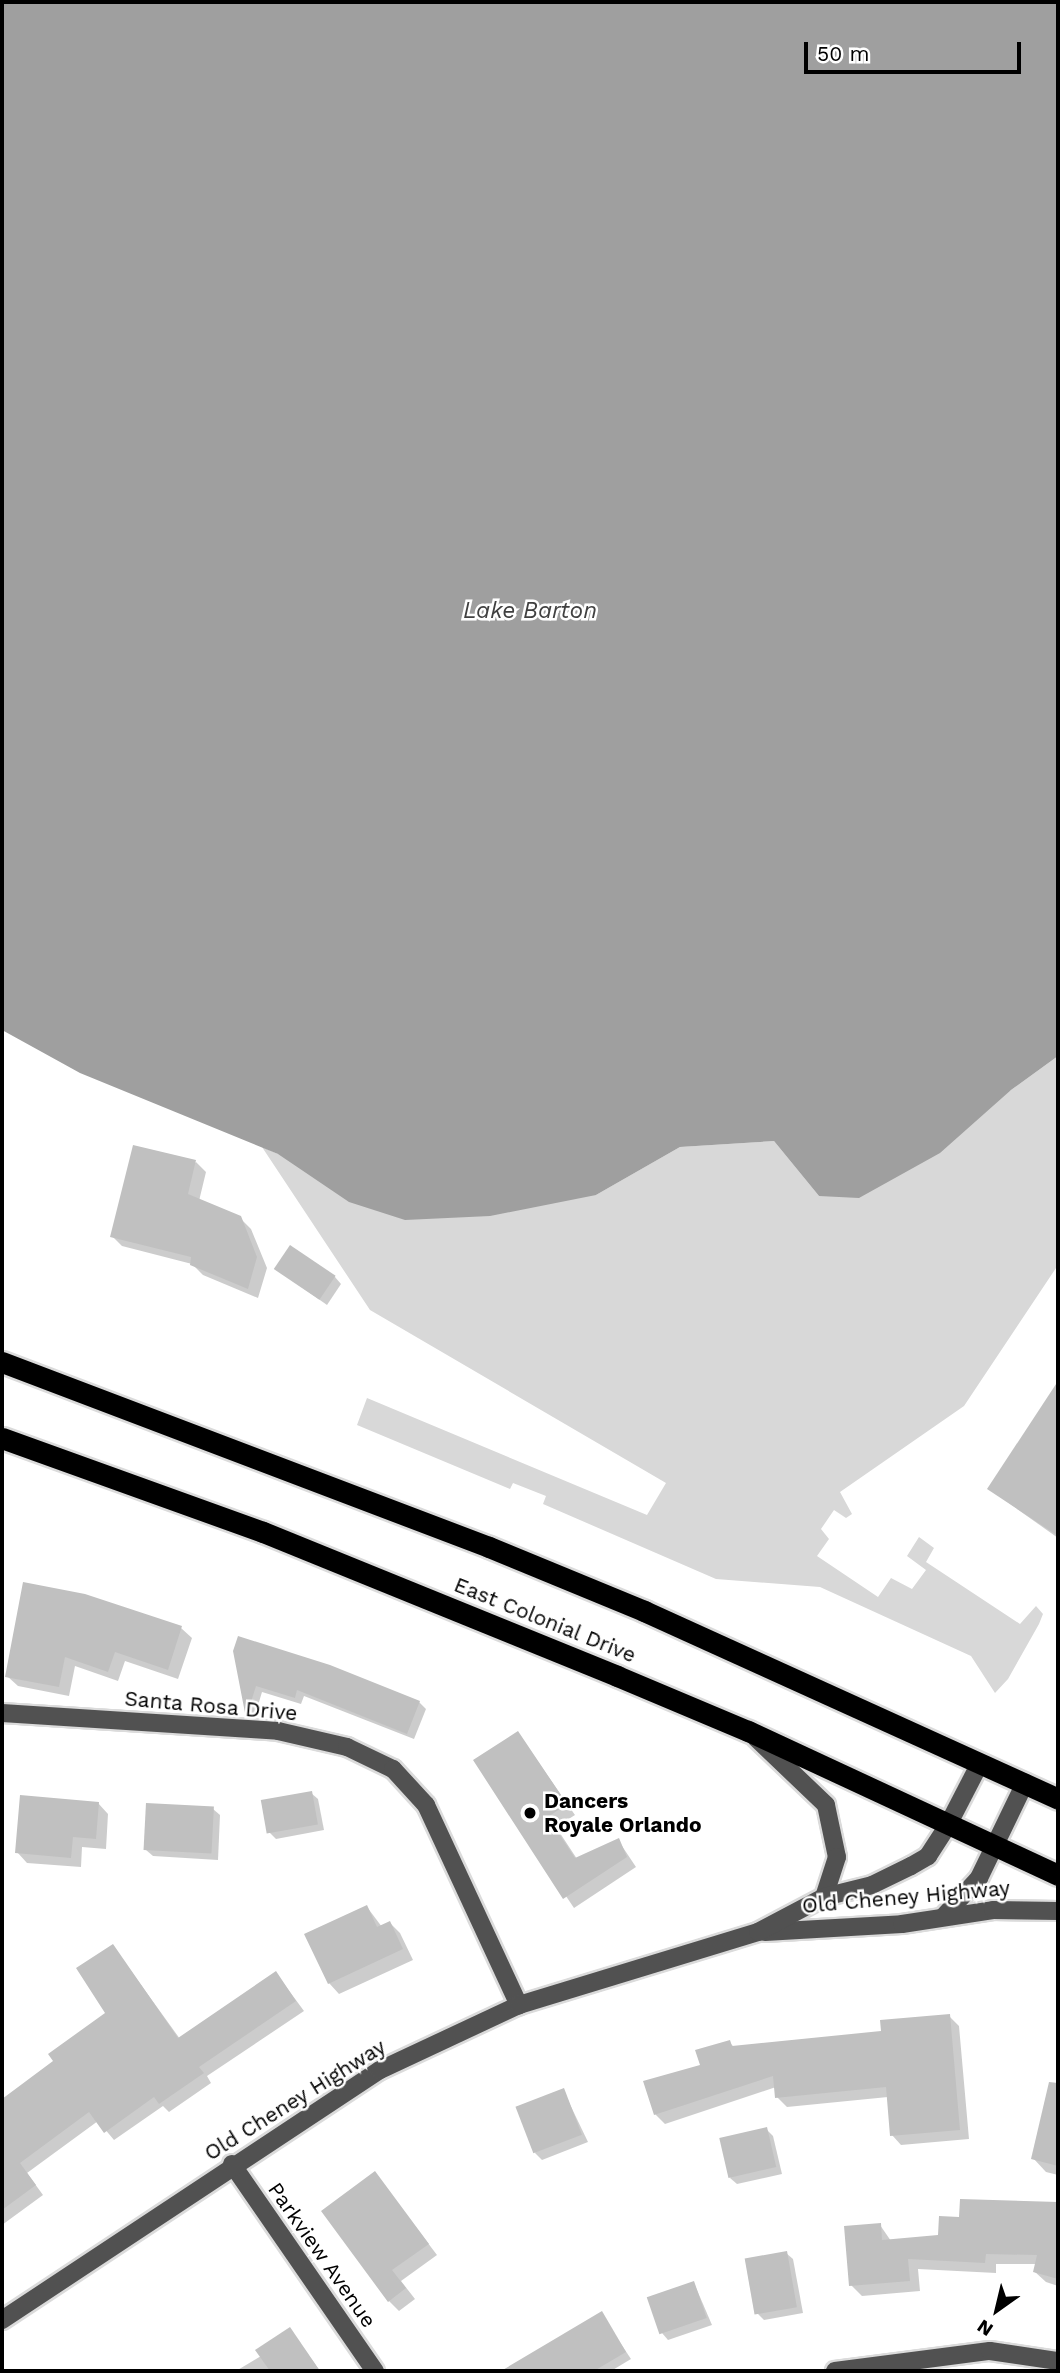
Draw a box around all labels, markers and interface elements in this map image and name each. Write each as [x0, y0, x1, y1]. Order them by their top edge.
scale bar [808, 28, 1025, 72]
text: 50 m [817, 41, 869, 66]
water label: Lake Barton [463, 597, 597, 625]
street label: East Colonial Drive [450, 1572, 640, 1668]
street label: Santa Rosa Drive [123, 1686, 299, 1726]
place label: Dancers Royale Orlando [544, 1788, 702, 1838]
marker: Dancers Royale Orlando [522, 1805, 538, 1821]
street label: Old Cheney Highway [801, 1875, 1011, 1919]
street label: Old Cheney Highway [200, 2034, 390, 2166]
street label: Parkview Avenue [262, 2177, 382, 2333]
north arrow [962, 2275, 1032, 2345]
text: N [973, 2314, 997, 2341]

